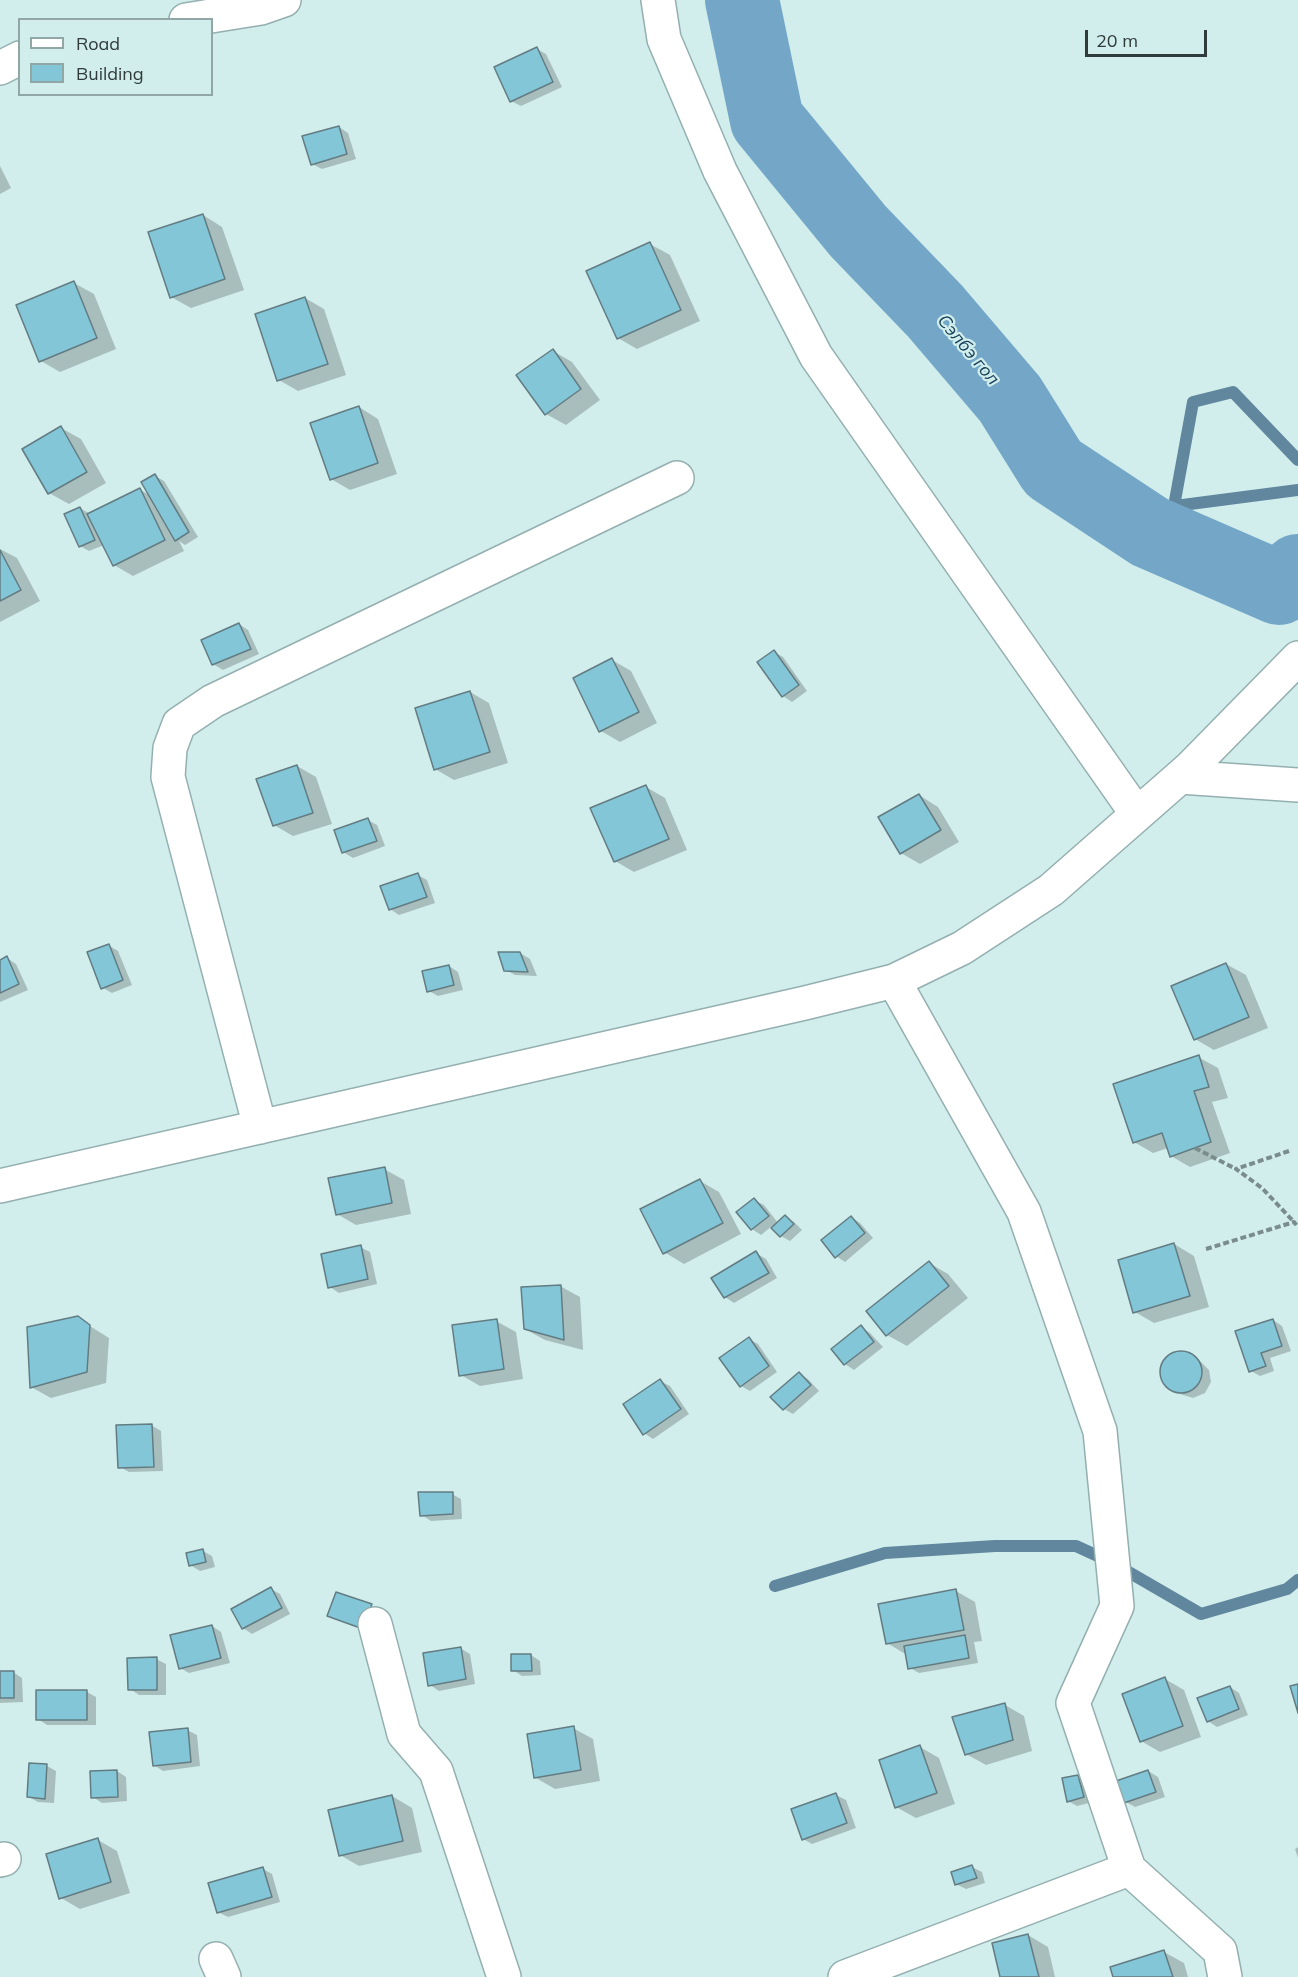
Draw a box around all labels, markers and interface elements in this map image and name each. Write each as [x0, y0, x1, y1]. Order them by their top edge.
legend [18, 18, 213, 96]
scale bar [1088, 18, 1210, 56]
text: 20 m [1096, 29, 1138, 52]
text: Road [76, 32, 120, 55]
text: Building [76, 62, 144, 85]
water label: Сэлбэ гол [932, 310, 1004, 390]

